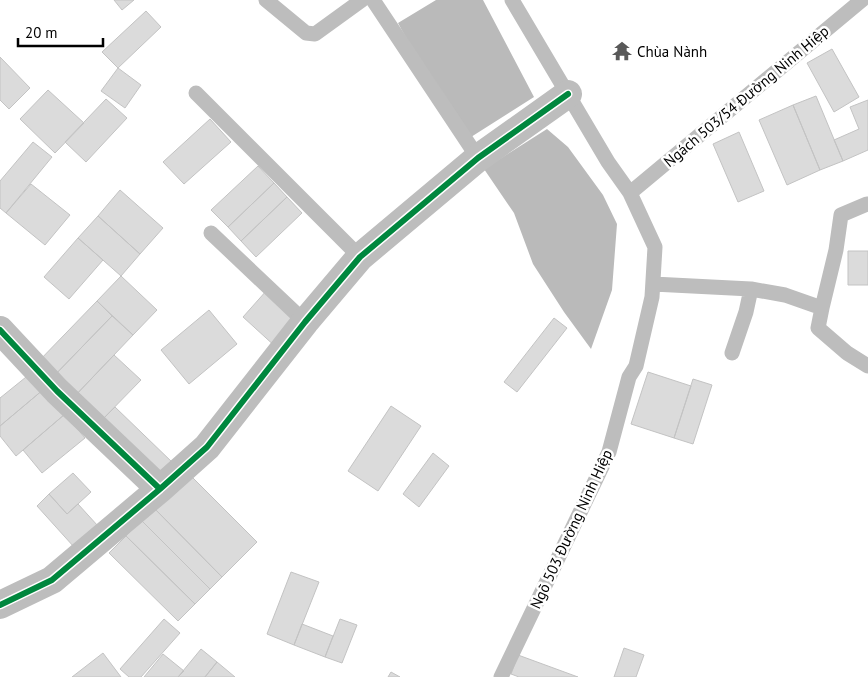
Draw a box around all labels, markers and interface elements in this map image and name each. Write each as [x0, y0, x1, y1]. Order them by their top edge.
scale bar [18, 15, 102, 47]
street label: Ngách 503/54 Đường Ninh Hiệp [660, 21, 832, 171]
text: 20 m [25, 23, 58, 42]
temple icon: Chùa Nành [611, 40, 633, 62]
place label: Chùa Nành [637, 42, 707, 61]
street label: Ngõ 503 Đường Ninh Hiệp [526, 446, 616, 612]

